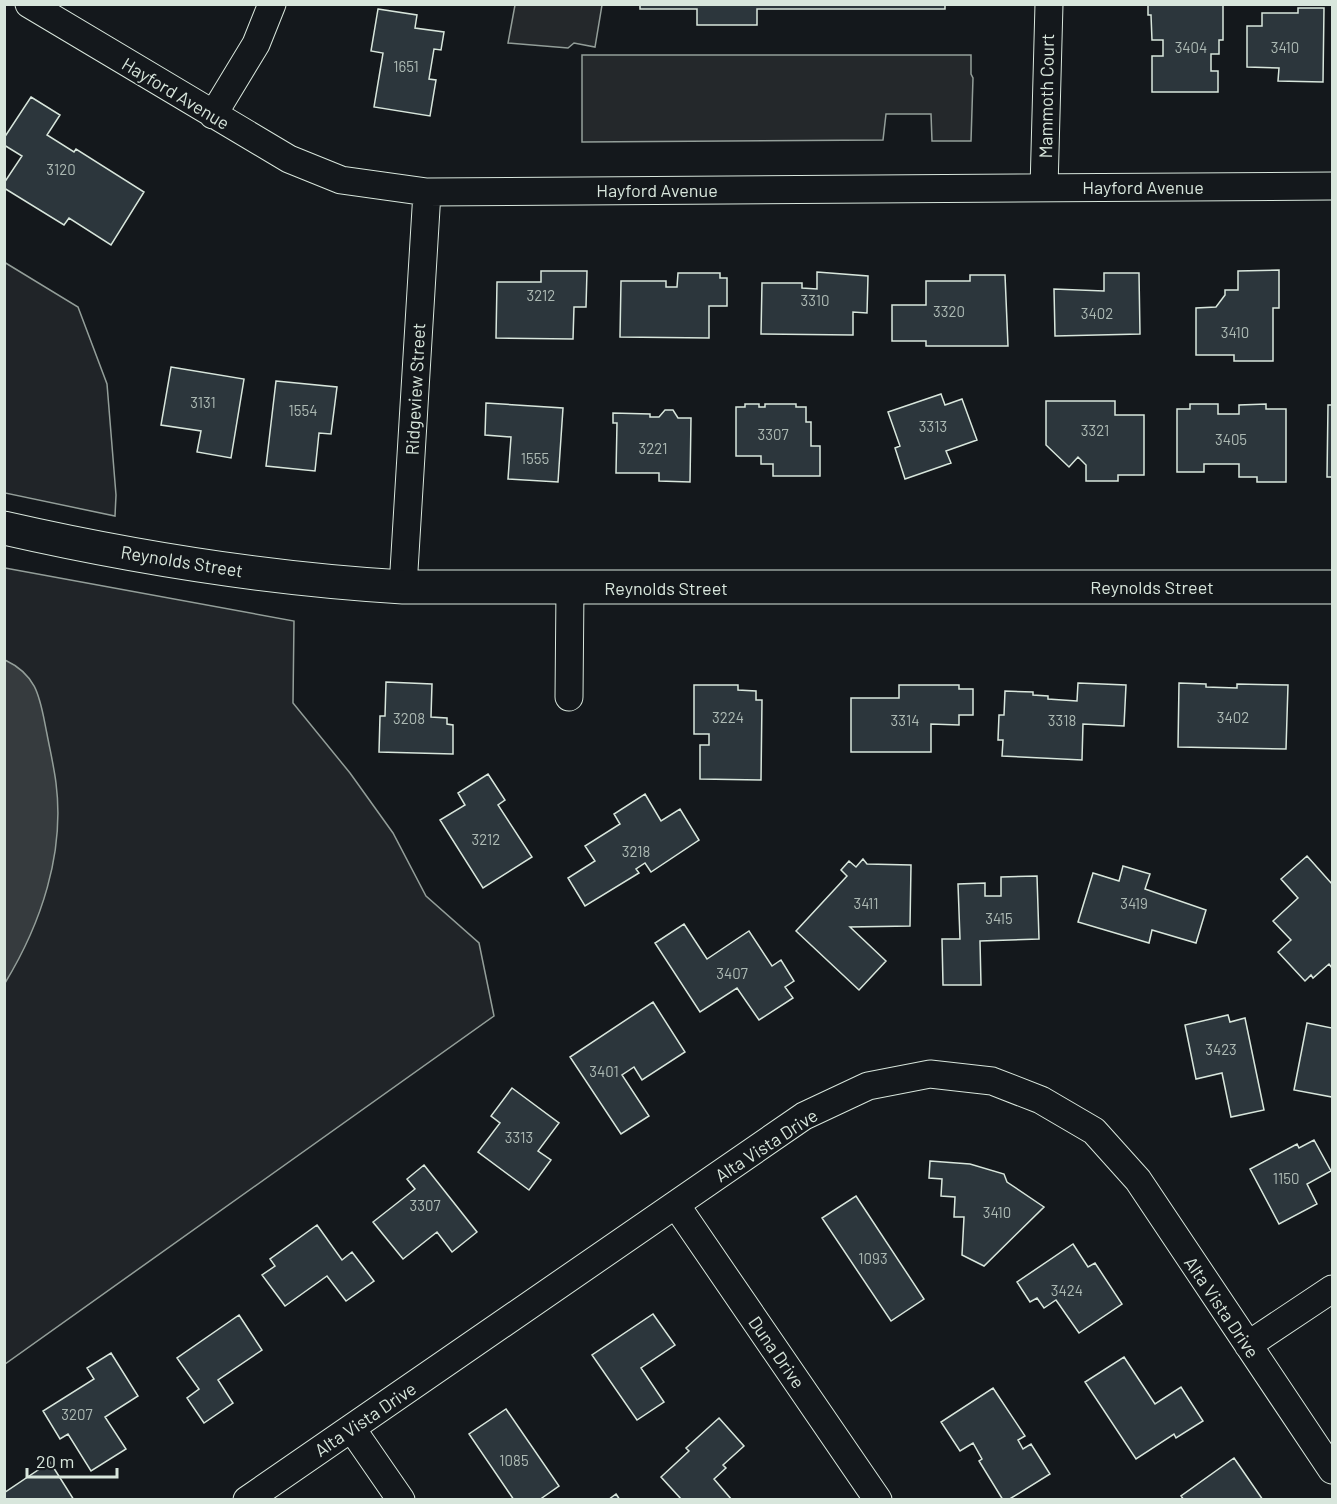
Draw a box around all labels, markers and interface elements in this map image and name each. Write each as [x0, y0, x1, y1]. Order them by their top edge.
street label: Mammoth Court [1034, 33, 1058, 159]
house number: 3404 [1175, 38, 1207, 56]
house number: 3410 [1271, 38, 1299, 56]
street label: Hayford Avenue [118, 52, 234, 134]
house number: 1651 [393, 57, 419, 75]
house number: 3120 [46, 160, 76, 178]
street label: Hayford Avenue [1082, 176, 1204, 198]
street label: Hayford Avenue [596, 179, 718, 201]
house number: 3212 [527, 286, 555, 304]
house number: 3310 [800, 291, 830, 309]
house number: 3320 [933, 302, 965, 320]
house number: 3402 [1081, 304, 1113, 322]
street label: Ridgeview Street [401, 322, 429, 456]
house number: 3410 [1221, 323, 1249, 341]
house number: 3131 [190, 393, 216, 411]
house number: 1554 [289, 401, 317, 419]
house number: 3313 [919, 417, 947, 435]
house number: 3321 [1081, 421, 1109, 439]
house number: 3307 [757, 425, 789, 443]
house number: 3405 [1215, 430, 1247, 448]
house number: 3221 [639, 439, 667, 457]
house number: 1555 [521, 449, 549, 467]
street label: Reynolds Street [119, 540, 245, 582]
street label: Reynolds Street [1090, 576, 1214, 598]
street label: Reynolds Street [604, 577, 728, 599]
house number: 3224 [712, 708, 744, 726]
house number: 3402 [1217, 708, 1249, 726]
house number: 3208 [393, 709, 425, 727]
house number: 3314 [891, 711, 919, 729]
house number: 3318 [1048, 711, 1076, 729]
house number: 3212 [472, 830, 500, 848]
house number: 3218 [622, 842, 650, 860]
house number: 3411 [853, 894, 879, 912]
house number: 3419 [1120, 894, 1148, 912]
house number: 3415 [985, 909, 1013, 927]
house number: 3407 [716, 964, 748, 982]
house number: 3423 [1205, 1040, 1237, 1058]
house number: 3401 [589, 1062, 619, 1080]
street label: Alta Vista Drive [711, 1104, 821, 1186]
house number: 3313 [505, 1128, 533, 1146]
house number: 1150 [1273, 1169, 1299, 1187]
house number: 3307 [409, 1196, 441, 1214]
house number: 3410 [983, 1203, 1011, 1221]
house number: 1093 [858, 1249, 888, 1267]
street label: Alta Vista Drive [1180, 1252, 1264, 1362]
house number: 3424 [1051, 1281, 1083, 1299]
street label: Duna Drive [744, 1312, 810, 1392]
street label: Alta Vista Drive [310, 1377, 420, 1461]
house number: 3207 [61, 1405, 93, 1423]
scale bar [27, 1441, 117, 1479]
text: 20 m [36, 1450, 74, 1472]
house number: 1085 [499, 1451, 529, 1469]

